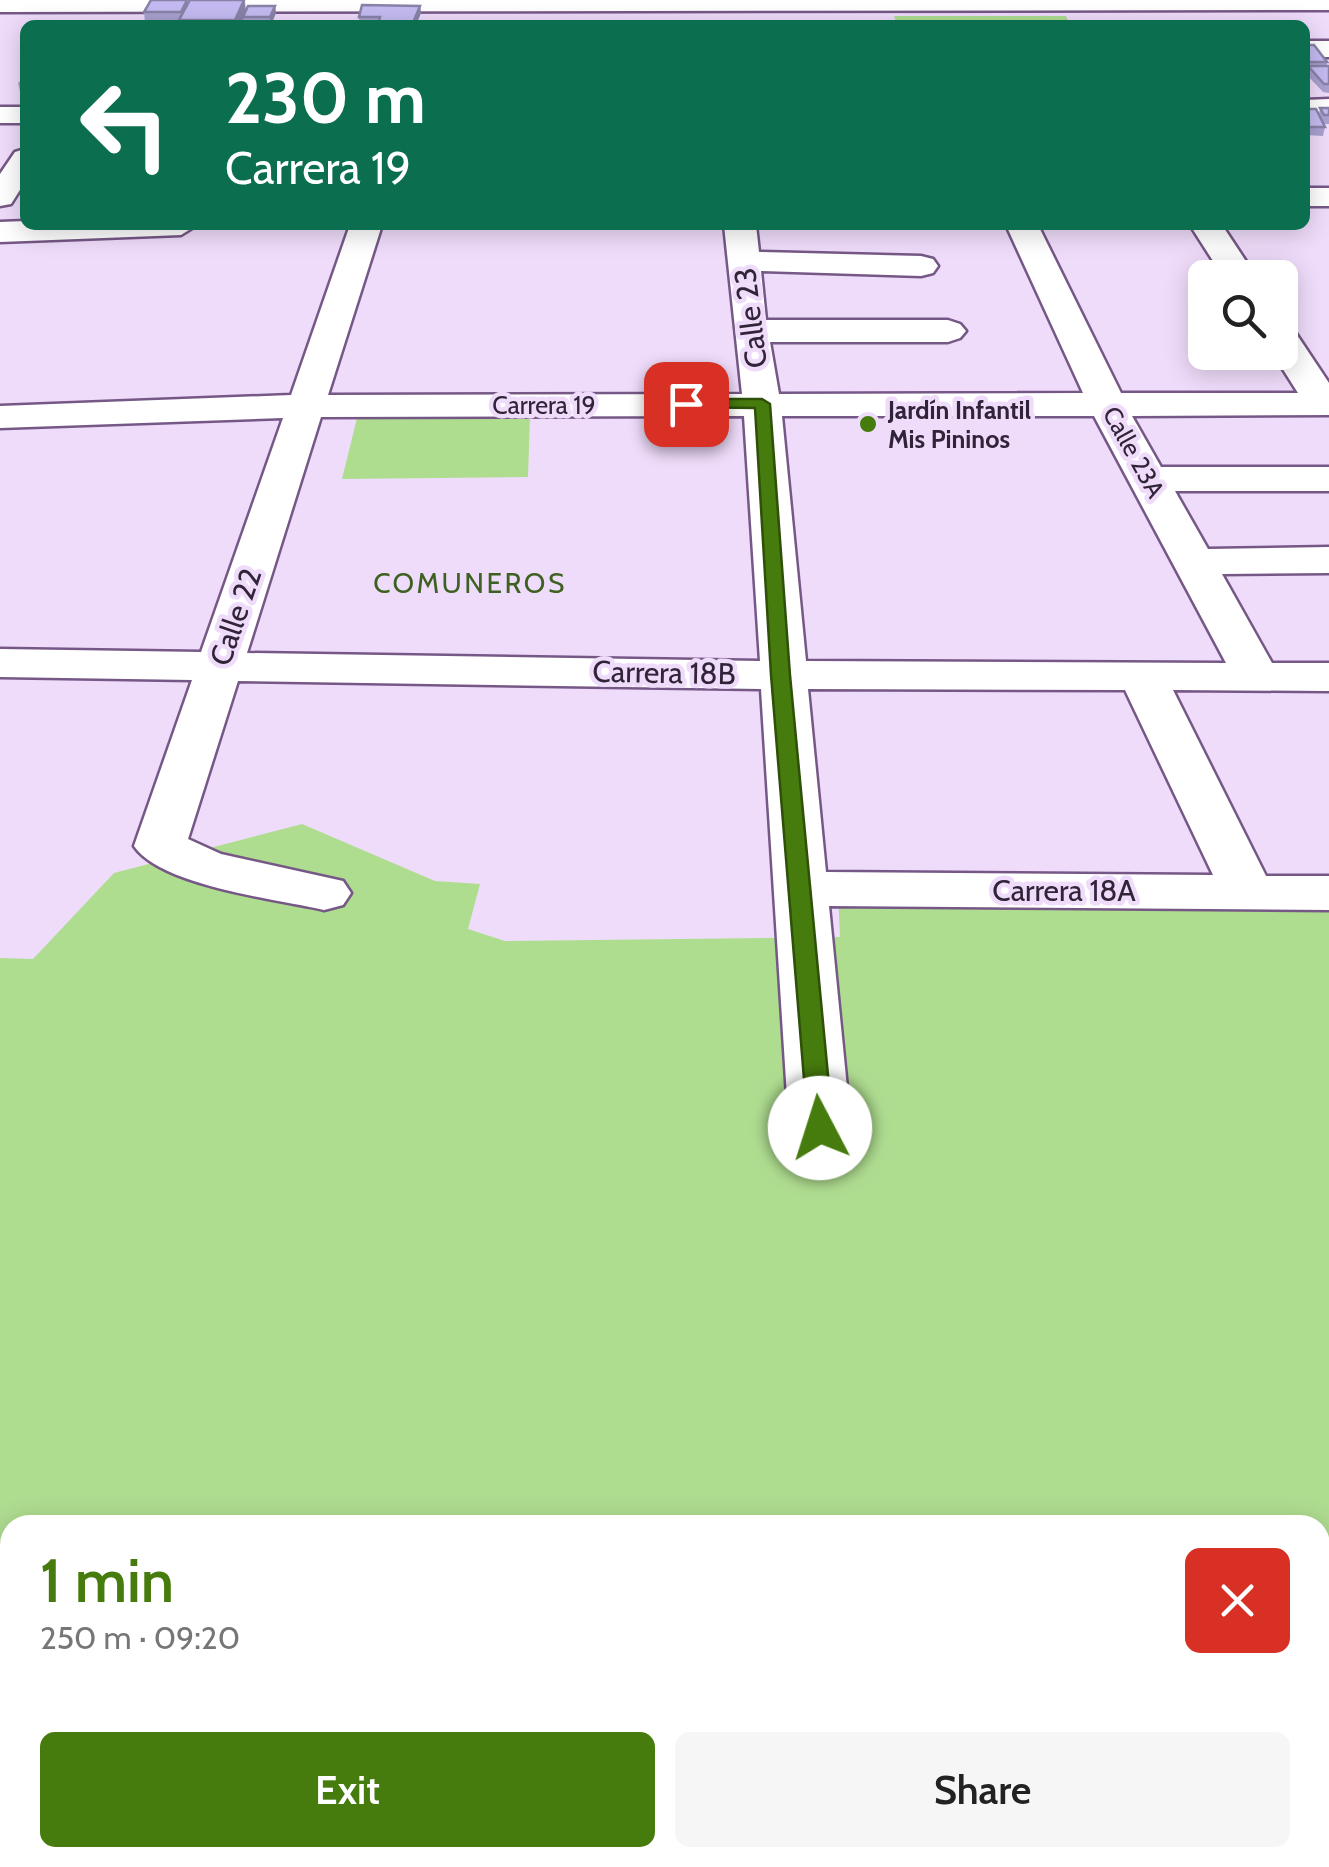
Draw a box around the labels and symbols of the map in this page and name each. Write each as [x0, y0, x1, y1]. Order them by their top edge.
street label: Calle 23 [726, 266, 775, 370]
pin [644, 362, 729, 447]
street label: Carrera 19 [492, 390, 596, 420]
place label: Jardín Infantil Mis Pininos [887, 395, 1032, 454]
street label: Calle 23A [1097, 401, 1172, 503]
marker: Jardín Infantil Mis Pininos [857, 413, 879, 435]
street label: Calle 22 [202, 563, 269, 670]
district label: COMUNEROS [373, 566, 567, 600]
street label: Carrera 18B [592, 653, 736, 692]
street label: Carrera 18A [992, 872, 1136, 909]
position arrow [768, 1076, 872, 1180]

